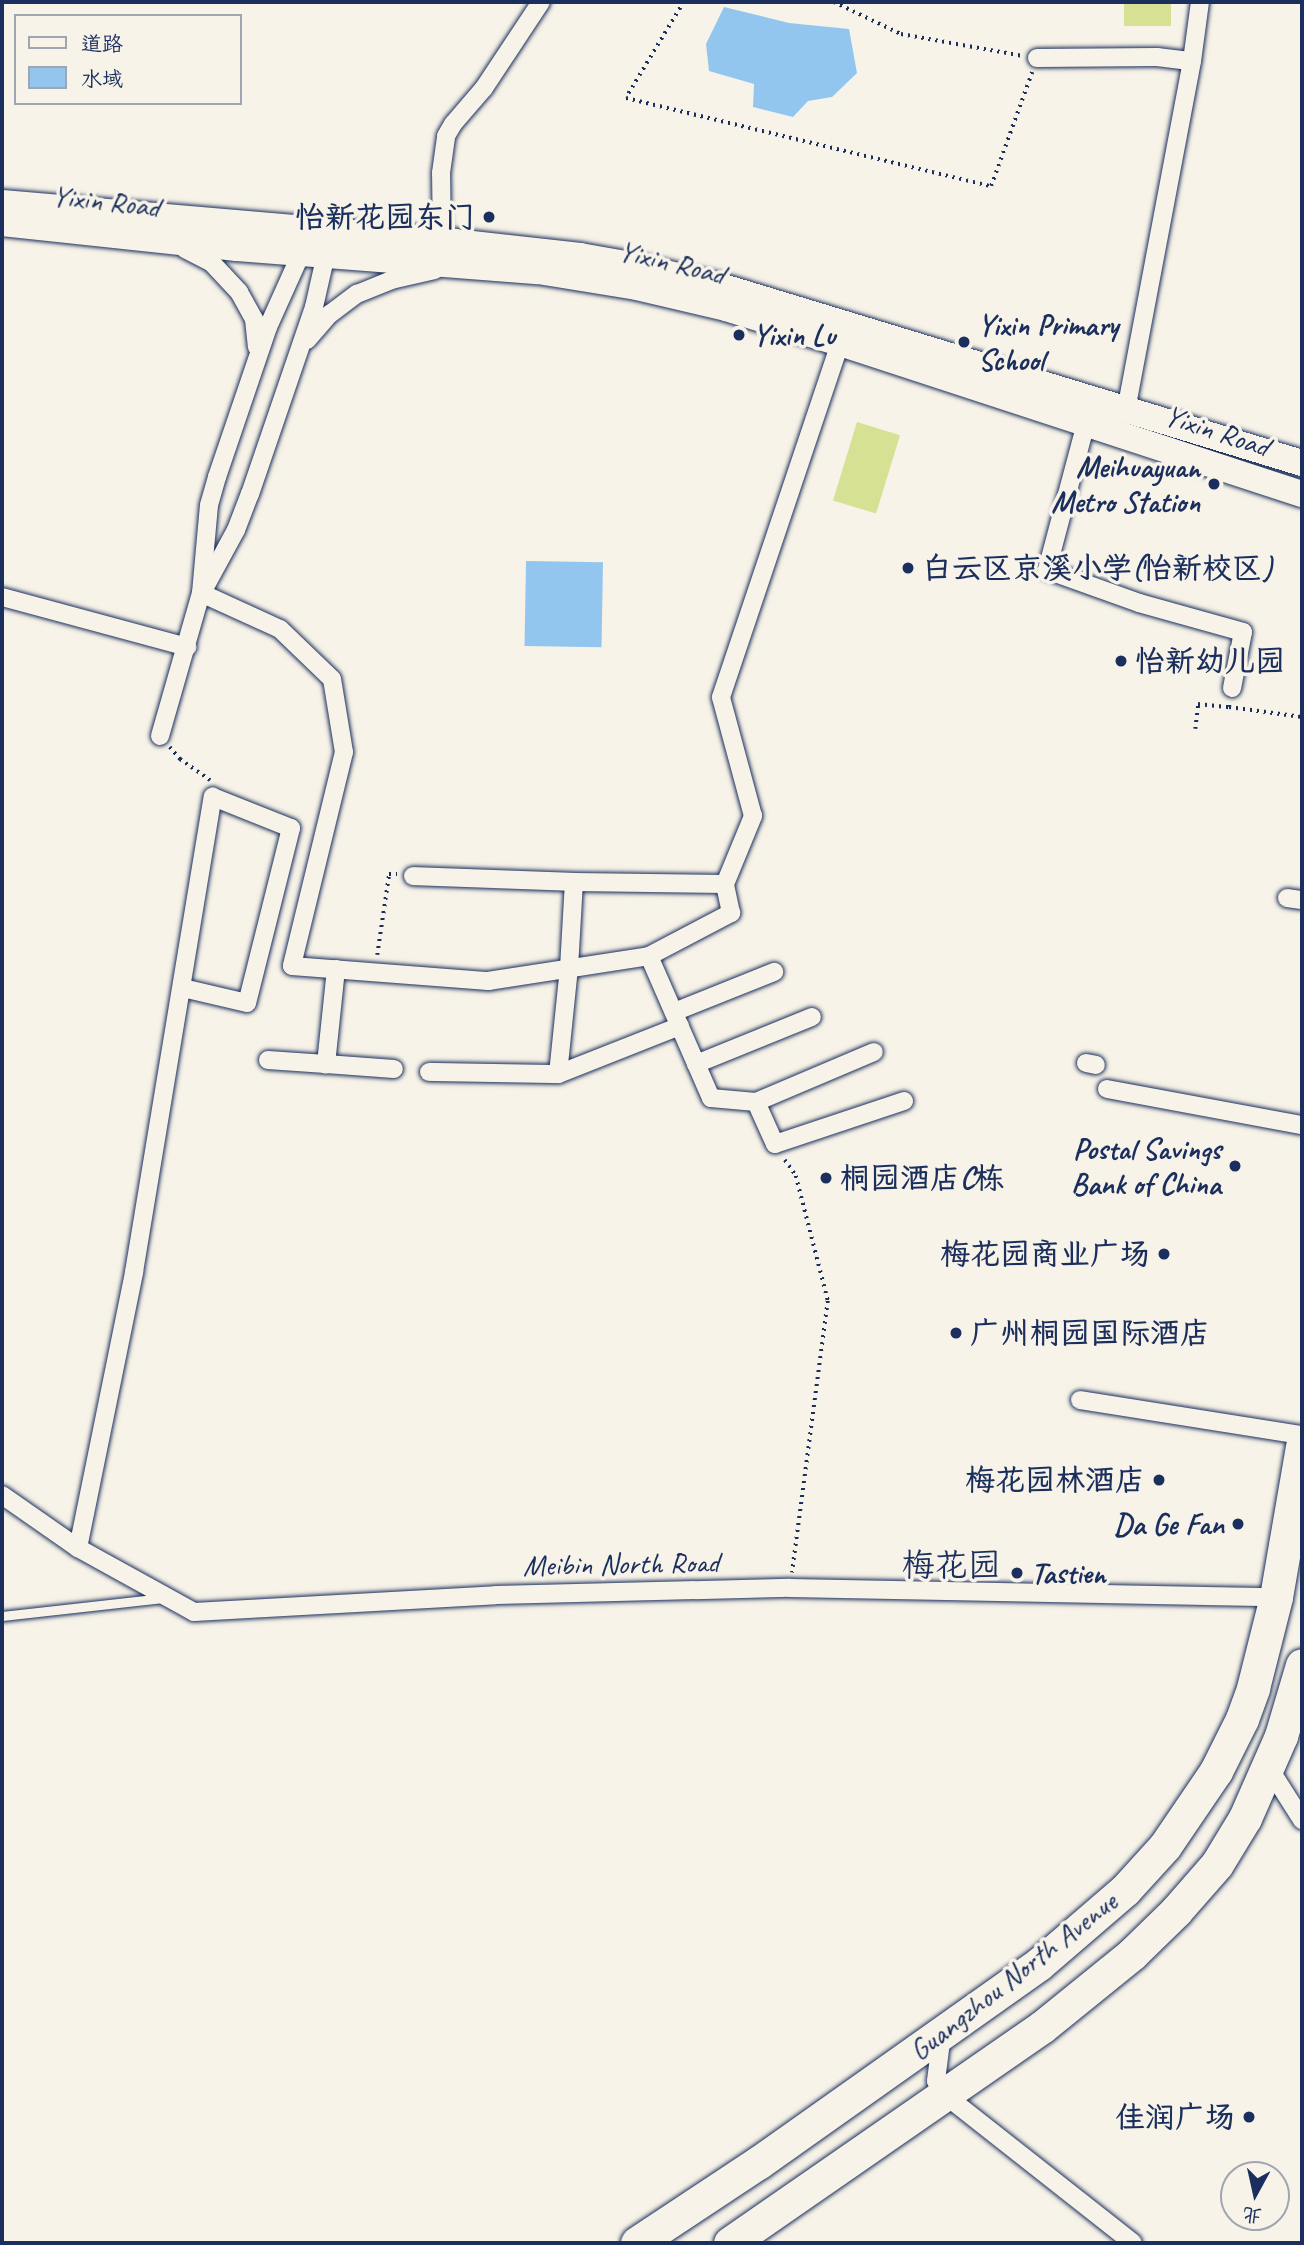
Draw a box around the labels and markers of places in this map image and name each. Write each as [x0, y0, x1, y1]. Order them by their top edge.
place label: 怡新花园东门 [295, 199, 475, 235]
marker: 怡新花园东门 [481, 209, 497, 225]
place label: Yixin Primary School [978, 307, 1119, 378]
place label: Yixin Lu [753, 317, 834, 353]
marker: Yixin Lu [731, 327, 747, 343]
marker: Yixin Primary School [956, 334, 972, 350]
place label: Meihuayuan Metro Station [1050, 449, 1200, 520]
marker: Meihuayuan Metro Station [1206, 476, 1222, 492]
place label: 白云区京溪小学(怡新校区) [922, 550, 1272, 586]
marker: 白云区京溪小学(怡新校区) [900, 560, 916, 576]
place label: 怡新幼儿园 [1135, 643, 1285, 679]
marker: 怡新幼儿园 [1113, 653, 1129, 669]
place label: Postal Savings Bank of China [1072, 1131, 1221, 1202]
marker: Postal Savings Bank of China [1227, 1158, 1243, 1174]
place label: 桐园酒店C栋 [840, 1160, 1004, 1196]
marker: 桐园酒店C栋 [818, 1170, 834, 1186]
place label: 梅花园商业广场 [940, 1236, 1150, 1272]
marker: 梅花园商业广场 [1156, 1246, 1172, 1262]
place label: 广州桐园国际酒店 [970, 1315, 1210, 1351]
marker: 广州桐园国际酒店 [948, 1325, 964, 1341]
place label: 梅花园林酒店 [965, 1462, 1145, 1498]
marker: 梅花园林酒店 [1151, 1472, 1167, 1488]
place label: Da Ge Fan [1113, 1506, 1224, 1542]
marker: Da Ge Fan [1230, 1516, 1246, 1532]
place label: Tastien [1031, 1555, 1106, 1591]
marker: Tastien [1009, 1565, 1025, 1581]
place label: 佳润广场 [1115, 2099, 1235, 2135]
marker: 佳润广场 [1241, 2109, 1257, 2125]

